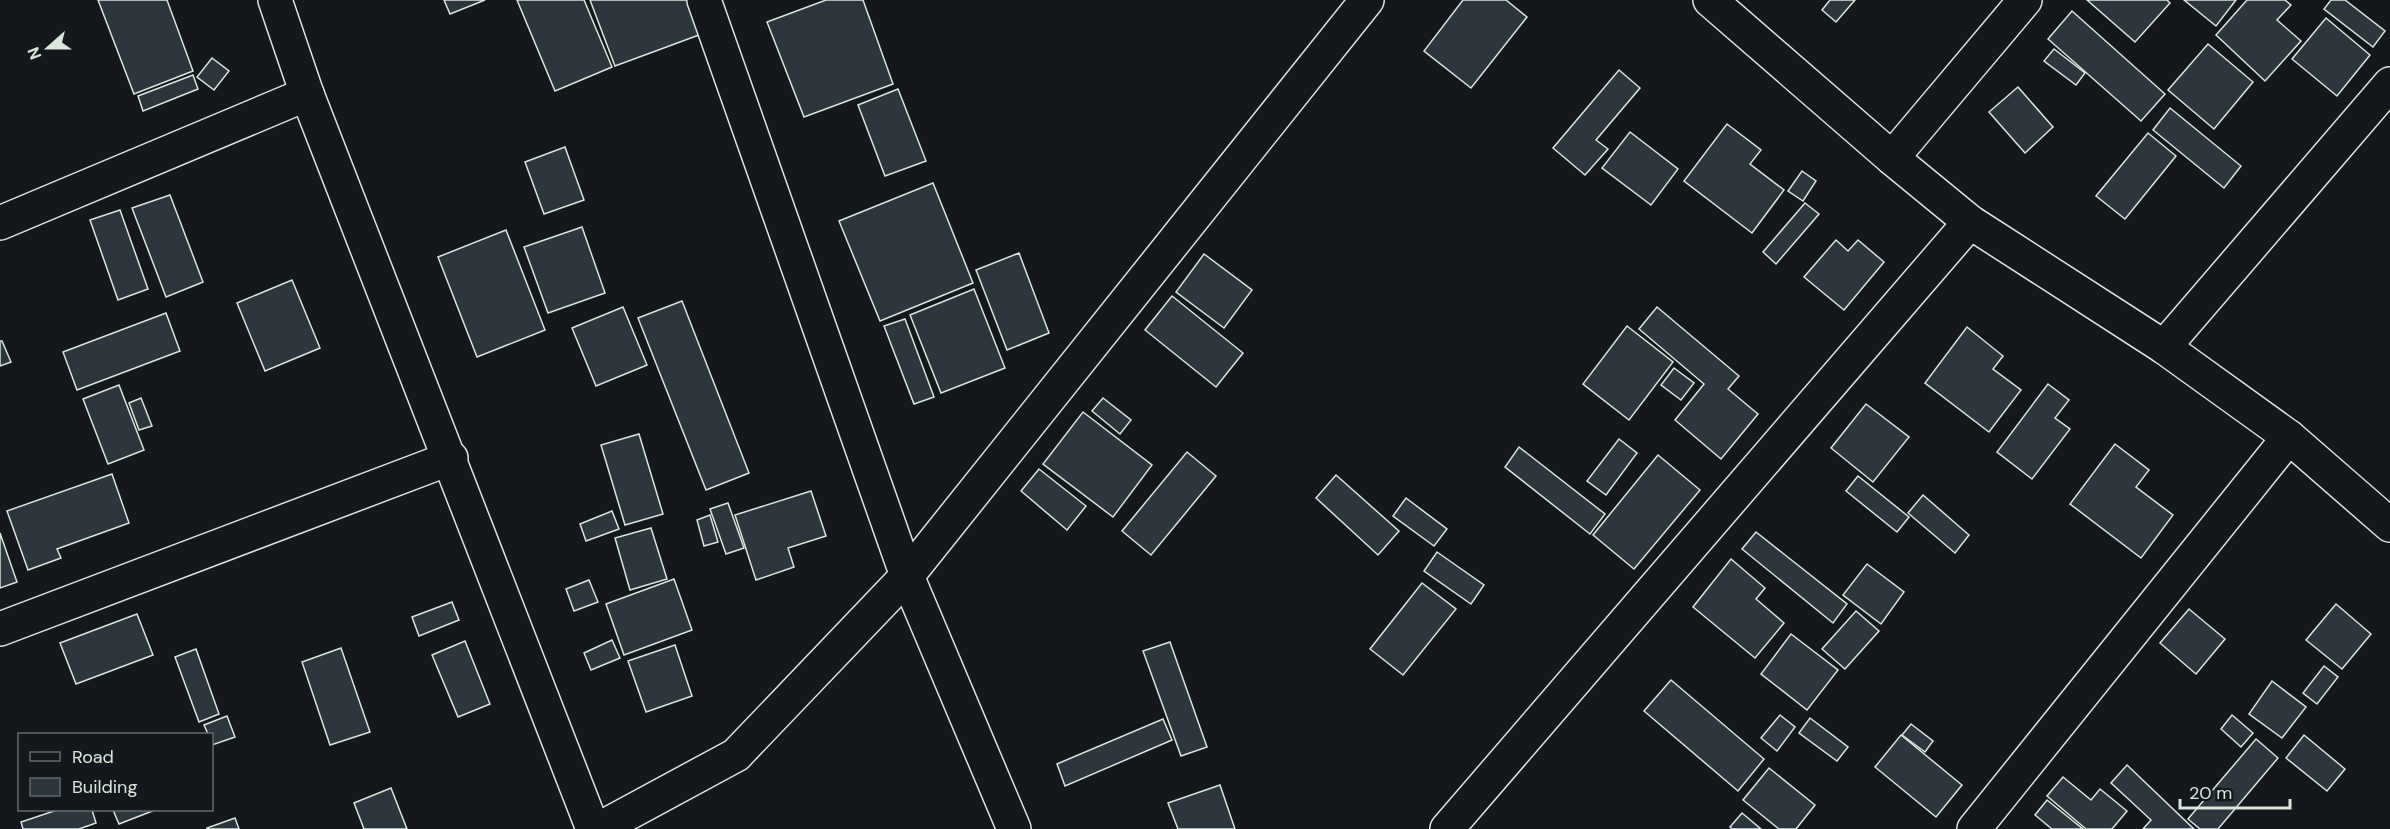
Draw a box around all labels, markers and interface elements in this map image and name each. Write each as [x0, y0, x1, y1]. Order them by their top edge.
north arrow [18, 18, 78, 78]
text: N [23, 44, 46, 62]
legend [18, 733, 213, 811]
text: Road [72, 745, 114, 769]
scale bar [2180, 772, 2290, 810]
text: Building [72, 775, 137, 799]
text: 20 m [2189, 781, 2232, 805]

